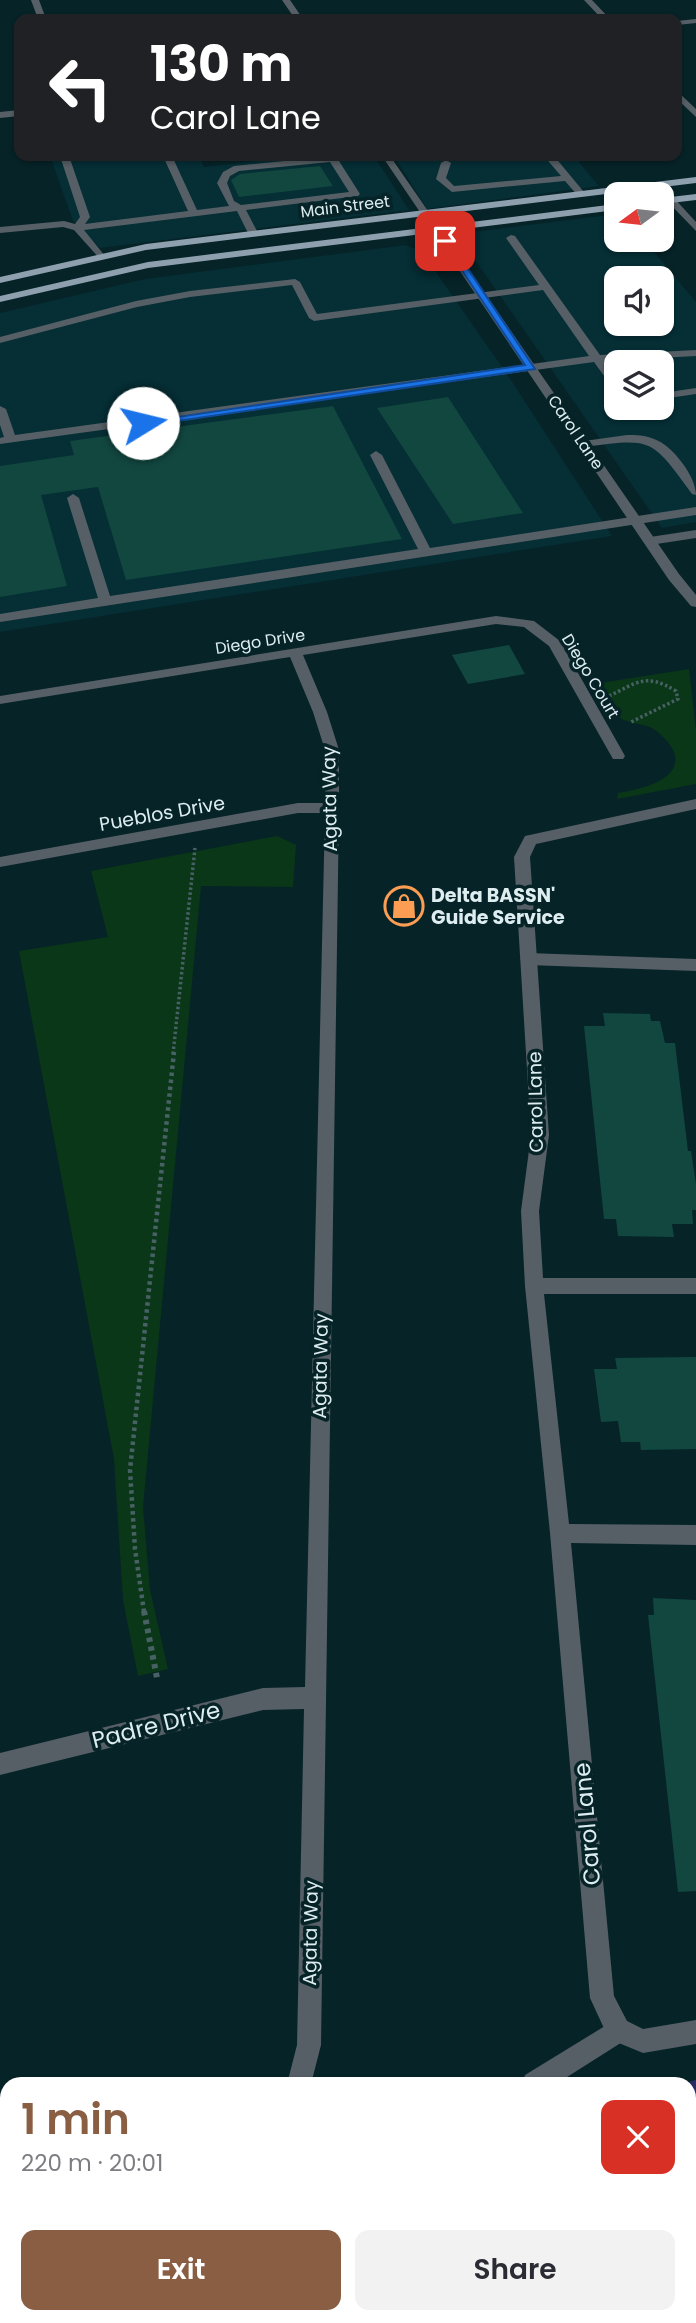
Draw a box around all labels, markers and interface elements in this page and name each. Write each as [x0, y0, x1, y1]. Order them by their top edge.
text: 130 m [150, 30, 292, 98]
icon: left [35, 42, 126, 133]
text: Carol Lane [150, 95, 321, 140]
north arrow [604, 182, 674, 252]
map controls [604, 182, 674, 420]
street label: Main Street [299, 190, 391, 223]
pin [415, 211, 475, 271]
icon: arrive [426, 222, 464, 260]
button: sound [604, 266, 674, 336]
button: layers [604, 350, 674, 420]
position arrow [106, 386, 180, 460]
street label: Carol Lane [542, 390, 609, 474]
street label: Diego Drive [214, 623, 307, 660]
street label: Diego Court [556, 630, 625, 723]
street label: Agata Way [315, 746, 344, 852]
street label: Pueblos Drive [97, 789, 227, 838]
place label: Delta BASSN' Guide Service [431, 882, 565, 931]
shop icon: Delta BASSN' Guide Service [383, 885, 425, 927]
street label: Carol Lane [521, 1051, 550, 1153]
street label: Agata Way [306, 1313, 335, 1419]
street label: Padre Drive [89, 1694, 223, 1756]
street label: Carol Lane [566, 1761, 608, 1887]
street label: Agata Way [296, 1880, 325, 1986]
text: 1 min [21, 2090, 130, 2149]
button: close [601, 2100, 675, 2174]
text: 220 m · 20:01 [21, 2147, 163, 2179]
button: Exit [21, 2230, 341, 2310]
button: Share [355, 2230, 675, 2310]

